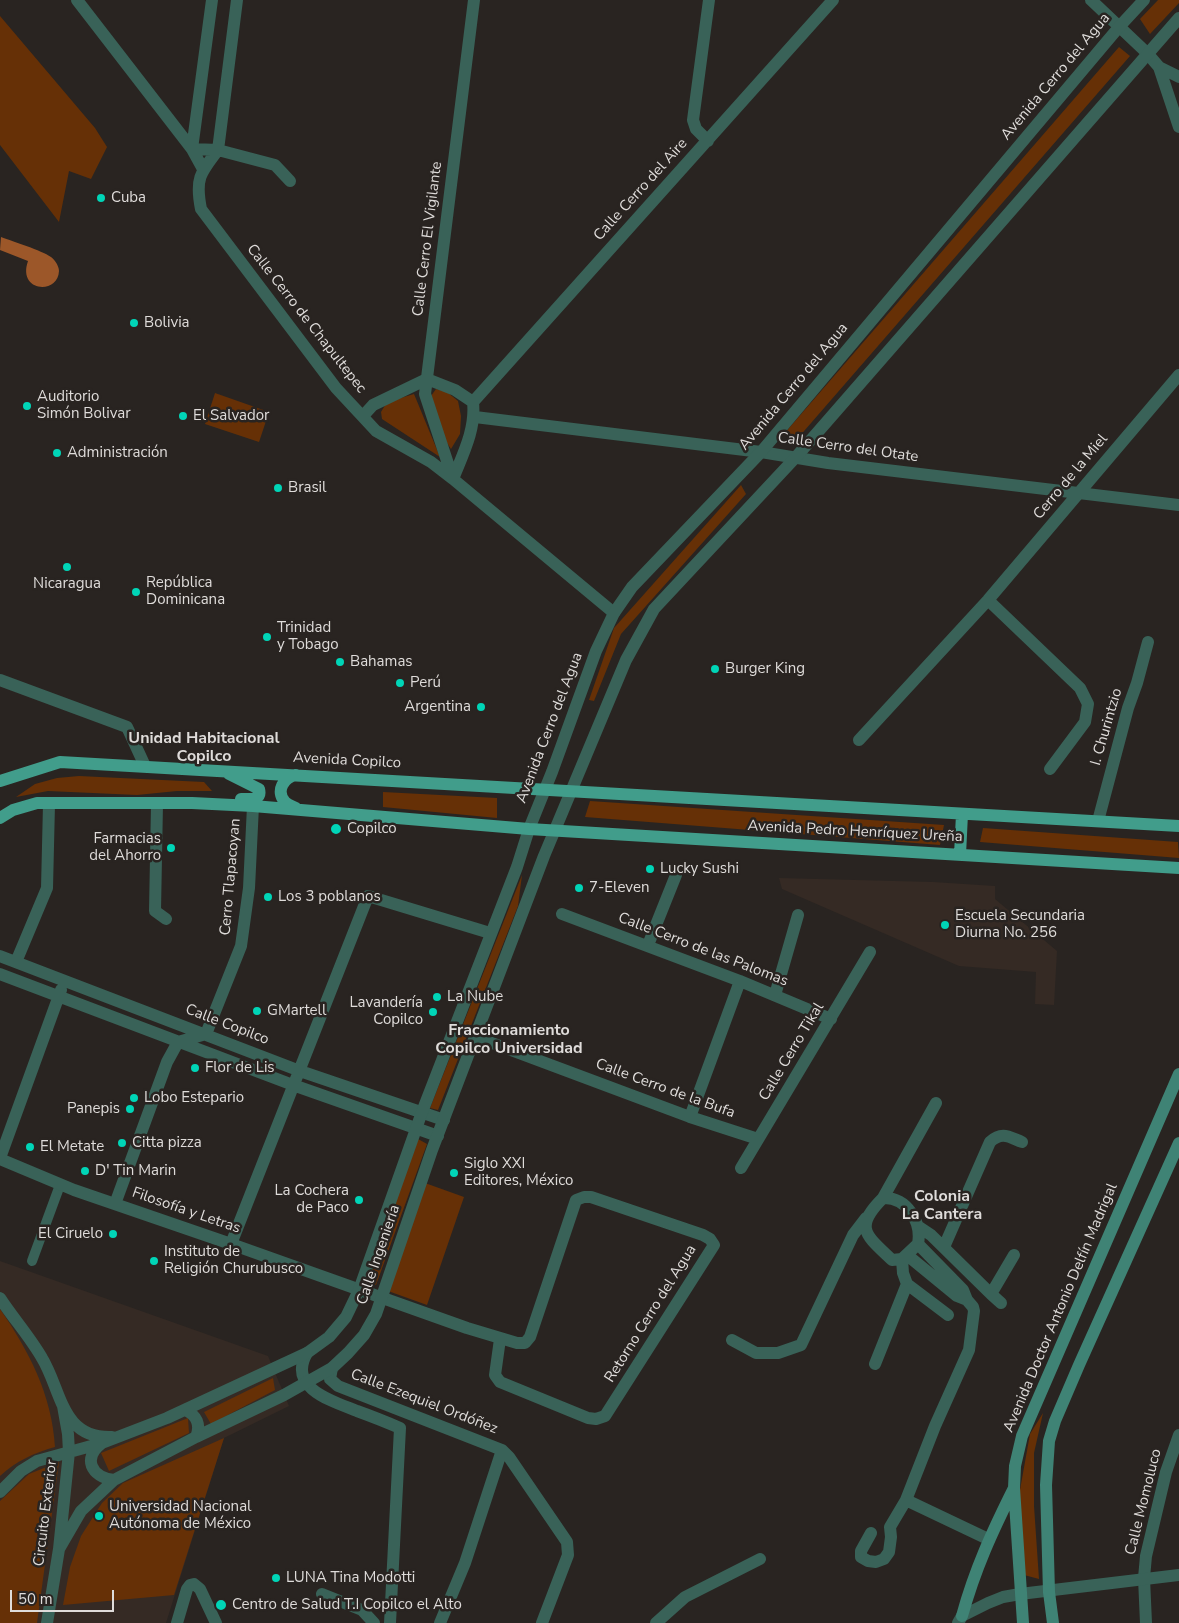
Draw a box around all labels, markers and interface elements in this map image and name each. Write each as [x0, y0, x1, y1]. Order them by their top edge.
street label: Avenida Cerro del Agua [998, 10, 1114, 144]
street label: Calle Cerro del Aire [590, 135, 692, 245]
street label: Calle Cerro El Vigilante [410, 160, 446, 318]
place label: Cuba [111, 189, 146, 207]
marker: Cuba [95, 192, 107, 204]
street label: Calle Cerro de Chapultepec [242, 241, 370, 397]
place label: Bolivia [144, 314, 190, 332]
marker: Bolivia [128, 317, 140, 329]
street label: Avenida Cerro del Agua [736, 320, 852, 454]
place label: Auditorio Simón Bolivar [37, 388, 131, 423]
marker: Auditorio Simón Bolivar [21, 400, 33, 412]
place label: El Salvador [193, 407, 269, 425]
marker: El Salvador [177, 410, 189, 422]
street label: Calle Cerro del Otate [777, 429, 919, 467]
street label: Cerro de la Miel [1030, 431, 1112, 523]
place label: Administración [67, 444, 168, 462]
marker: Administración [51, 447, 63, 459]
place label: Brasil [288, 479, 327, 497]
marker: Brasil [272, 482, 284, 494]
marker: Nicaragua [61, 561, 73, 573]
place label: República Dominicana [146, 574, 225, 609]
place label: Nicaragua [33, 575, 101, 593]
marker: República Dominicana [130, 586, 142, 598]
place label: Trinidad y Tobago [277, 619, 339, 654]
marker: Trinidad y Tobago [261, 631, 273, 643]
street label: Avenida Cerro del Agua [513, 650, 587, 806]
place label: Bahamas [350, 653, 413, 671]
marker: Bahamas [334, 656, 346, 668]
place label: Burger King [725, 660, 805, 678]
marker: Burger King [709, 663, 721, 675]
place label: Perú [410, 674, 441, 692]
marker: Perú [394, 677, 406, 689]
street label: I. Churintzio [1087, 686, 1127, 768]
place label: Argentina [404, 698, 471, 716]
marker: Argentina [475, 701, 487, 713]
district label: Unidad Habitacional Copilco [128, 729, 280, 767]
street label: Avenida Copilco [292, 749, 402, 773]
street label: Avenida Pedro Henríquez Ureña [747, 817, 963, 847]
street label: Cerro Tlapacoyan [217, 818, 245, 936]
place label: Copilco [347, 820, 397, 838]
marker: Copilco [329, 822, 343, 836]
place label: Farmacias del Ahorro [89, 830, 161, 865]
marker: Farmacias del Ahorro [165, 842, 177, 854]
place label: Lucky Sushi [660, 860, 739, 878]
marker: Lucky Sushi [644, 863, 656, 875]
place label: 7-Eleven [589, 879, 649, 897]
marker: 7-Eleven [573, 882, 585, 894]
place label: Los 3 poblanos [278, 888, 381, 906]
marker: Los 3 poblanos [262, 891, 274, 903]
place label: Escuela Secundaria Diurna No. 256 [955, 907, 1085, 942]
street label: Calle Cerro de las Palomas [615, 909, 791, 991]
marker: Escuela Secundaria Diurna No. 256 [939, 919, 951, 931]
place label: La Nube [447, 988, 503, 1006]
marker: La Nube [431, 991, 443, 1003]
place label: Lavandería Copilco [349, 994, 423, 1029]
street label: Calle Cerro Tikal [756, 1000, 828, 1104]
street label: Calle Copilco [183, 1001, 271, 1049]
place label: GMartell [267, 1002, 326, 1020]
marker: GMartell [251, 1005, 263, 1017]
marker: Lavandería Copilco [427, 1006, 439, 1018]
district label: Fraccionamiento Copilco Universidad [435, 1021, 583, 1059]
street label: Calle Cerro de la Bufa [593, 1055, 737, 1123]
place label: Flor de Lis [205, 1059, 275, 1077]
marker: Flor de Lis [189, 1062, 201, 1074]
place label: Lobo Estepario [144, 1089, 244, 1107]
marker: Lobo Estepario [128, 1092, 140, 1104]
place label: Panepis [67, 1100, 120, 1118]
marker: Panepis [124, 1103, 136, 1115]
place label: Citta pizza [132, 1134, 202, 1152]
marker: Citta pizza [116, 1137, 128, 1149]
place label: El Metate [40, 1138, 104, 1156]
marker: El Metate [24, 1141, 36, 1153]
place label: Siglo XXI Editores, México [464, 1155, 573, 1190]
place label: D' Tin Marin [95, 1162, 176, 1180]
marker: D' Tin Marin [79, 1165, 91, 1177]
marker: Siglo XXI Editores, México [448, 1167, 460, 1179]
street label: Avenida Doctor Antonio Delfín Madrigal [1000, 1181, 1122, 1435]
place label: La Cochera de Paco [274, 1182, 349, 1217]
street label: Filosofía y Letras [129, 1184, 243, 1238]
district label: Colonia La Cantera [902, 1187, 982, 1225]
marker: La Cochera de Paco [353, 1194, 365, 1206]
street label: Calle Ingeniería [354, 1203, 404, 1307]
place label: El Ciruelo [38, 1225, 103, 1243]
marker: El Ciruelo [107, 1228, 119, 1240]
street label: Retorno Cerro del Agua [601, 1242, 701, 1386]
place label: Instituto de Religión Churubusco [164, 1243, 303, 1278]
marker: Instituto de Religión Churubusco [148, 1255, 160, 1267]
street label: Calle Ezequiel Ordóñez [348, 1366, 500, 1438]
street label: Calle Momoluco [1122, 1447, 1166, 1557]
street label: Circuito Exterior [31, 1459, 61, 1567]
place label: Universidad Nacional Autónoma de México [109, 1498, 252, 1533]
marker: Universidad Nacional Autónoma de México [93, 1510, 105, 1522]
place label: LUNA Tina Modotti [286, 1569, 415, 1587]
marker: LUNA Tina Modotti [270, 1572, 282, 1584]
scale bar [12, 1580, 116, 1612]
text: 50 m [18, 1589, 53, 1609]
place label: Centro de Salud T.I Copilco el Alto [232, 1596, 462, 1614]
marker: Centro de Salud T.I Copilco el Alto [214, 1598, 228, 1612]

